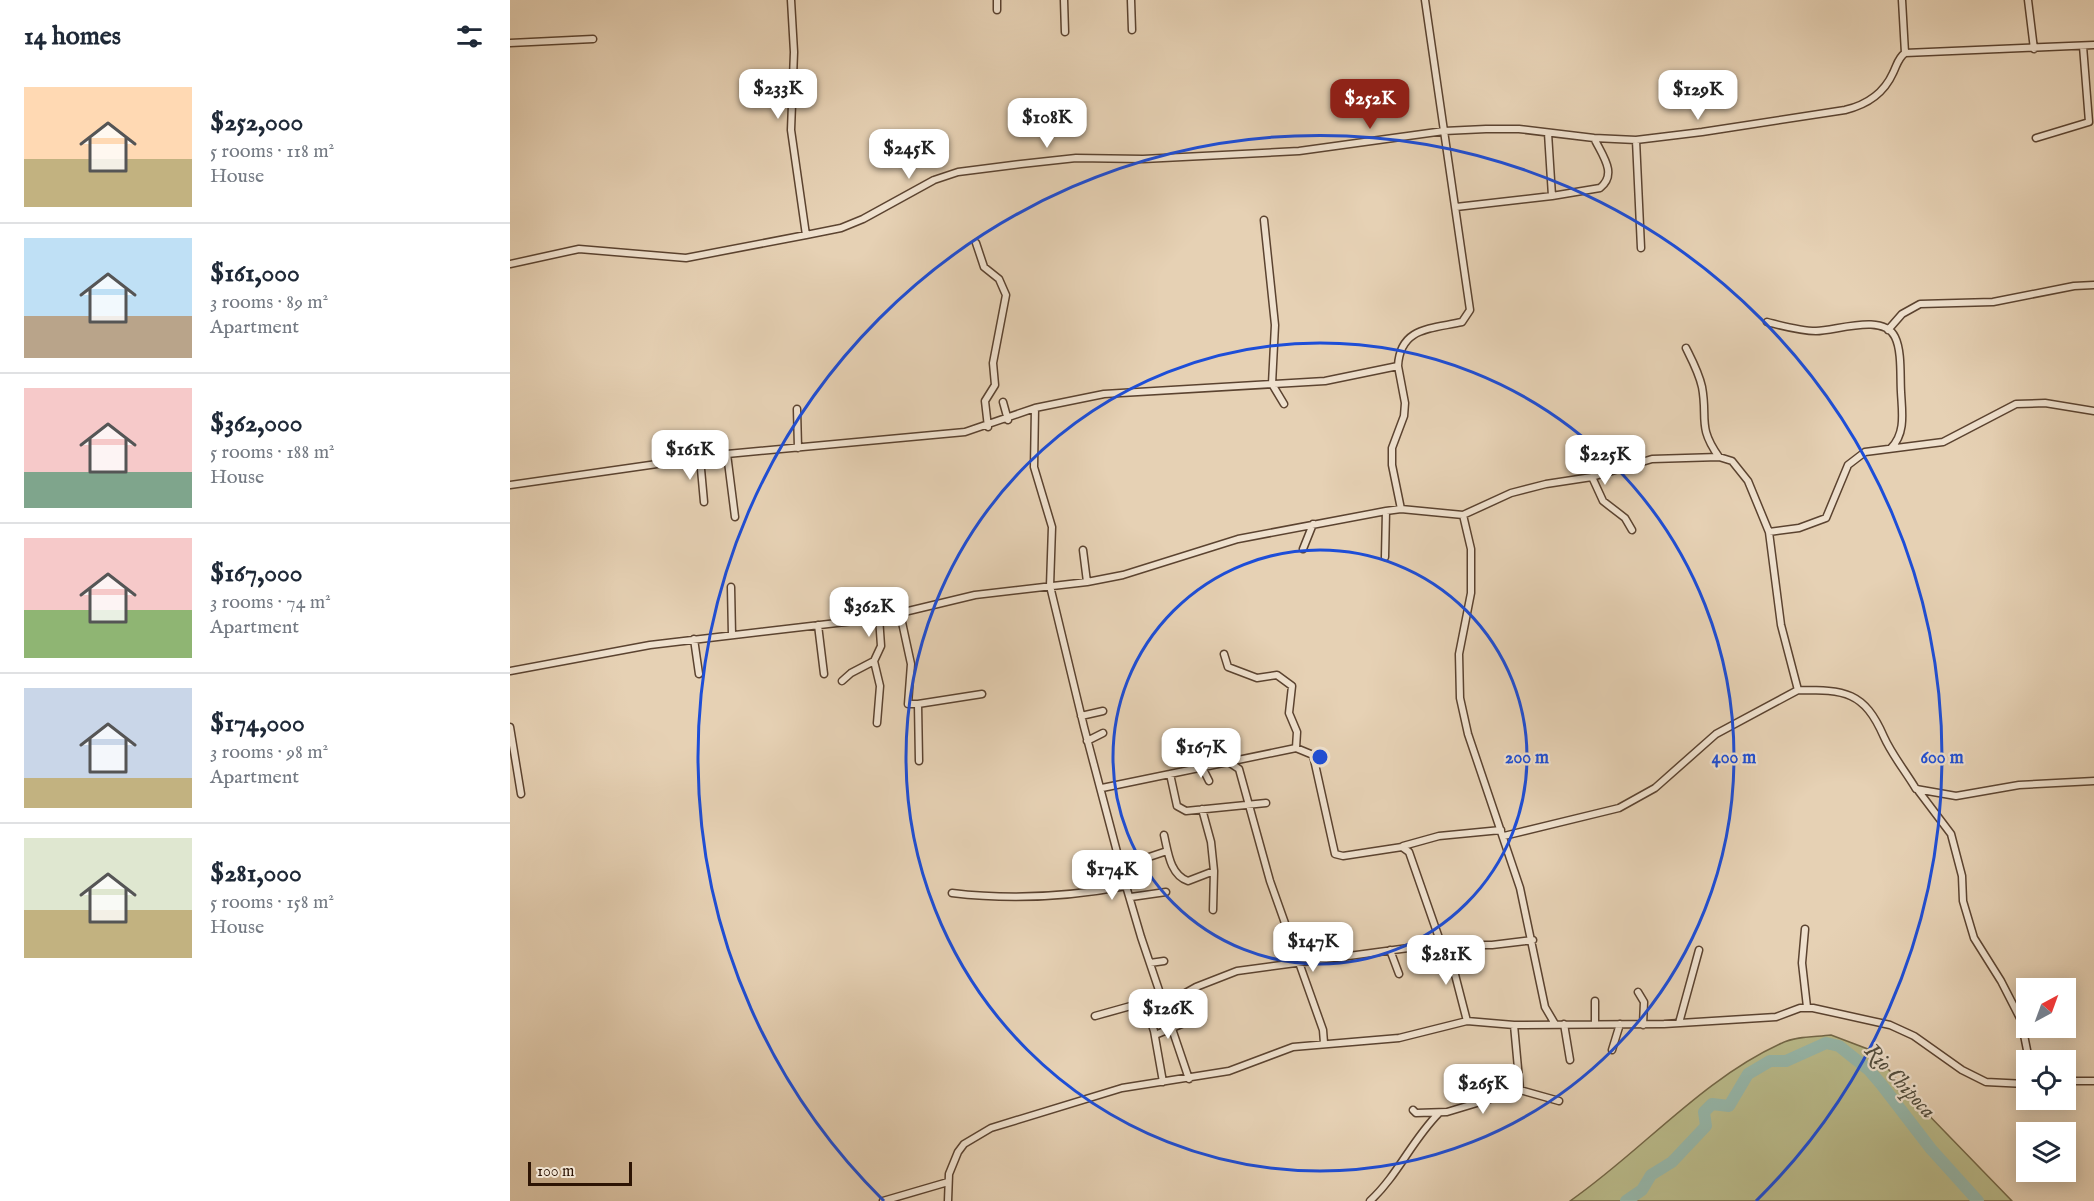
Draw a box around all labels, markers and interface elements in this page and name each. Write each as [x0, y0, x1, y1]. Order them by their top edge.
text: 14 homes [24, 20, 121, 53]
icon: filters [453, 20, 486, 53]
pin: $233K [736, 69, 820, 120]
pin: $129K [1656, 70, 1740, 121]
text: $233K [753, 76, 803, 101]
text: $129K [1672, 77, 1724, 102]
pin: $252K [1328, 79, 1412, 130]
text: $252K [1344, 86, 1396, 111]
pin: $108K [1005, 98, 1089, 149]
text: $108K [1022, 105, 1072, 130]
text: $252,000 [210, 106, 303, 139]
icon: home [72, 111, 144, 183]
pin: $245K [867, 129, 951, 180]
text: $245K [883, 136, 935, 161]
text: 5 rooms · 118 m² [210, 139, 334, 164]
text: House [210, 164, 264, 189]
text: $161,000 [210, 257, 300, 290]
icon: home [72, 262, 144, 334]
text: 3 rooms · 89 m² [210, 290, 328, 315]
text: Apartment [210, 315, 299, 340]
text: $362,000 [210, 407, 303, 440]
icon: home [72, 412, 144, 484]
pin: $161K [648, 430, 732, 481]
pin: $225K [1563, 435, 1647, 486]
text: $161K [666, 437, 714, 462]
text: 5 rooms · 188 m² [210, 440, 335, 465]
text: $225K [1579, 442, 1631, 467]
text: House [210, 465, 264, 490]
text: $167,000 [210, 557, 302, 590]
icon: home [72, 562, 144, 634]
pin: $362K [827, 587, 911, 638]
text: 3 rooms · 74 m² [210, 590, 331, 615]
text: $362K [844, 594, 894, 619]
text: Apartment [210, 615, 299, 640]
text: $174,000 [210, 707, 305, 740]
icon: home [72, 712, 144, 784]
pin: $167K [1159, 728, 1243, 779]
text: $167K [1176, 735, 1226, 760]
text: 3 rooms · 98 m² [210, 740, 328, 765]
centre of rings [1310, 747, 1330, 767]
text: 200 m [1505, 747, 1549, 770]
text: 400 m [1712, 747, 1756, 770]
text: 600 m [1920, 747, 1964, 770]
text: Apartment [210, 765, 299, 790]
pin: $174K [1070, 850, 1154, 901]
text: $281,000 [210, 857, 302, 890]
text: $174K [1086, 857, 1138, 882]
icon: home [72, 862, 144, 934]
text: 5 rooms · 158 m² [210, 890, 334, 915]
text: House [210, 915, 264, 940]
pin: $147K [1271, 922, 1355, 973]
text: $147K [1287, 929, 1339, 954]
pin: $281K [1404, 935, 1488, 986]
text: $281K [1421, 942, 1471, 967]
north arrow [2016, 978, 2076, 1038]
map controls [2016, 978, 2076, 1182]
pin: $126K [1126, 989, 1210, 1040]
text: $126K [1143, 996, 1193, 1021]
water label: Rio Chipoca [1858, 1038, 1942, 1125]
button: locate [2016, 1050, 2076, 1110]
pin: $265K [1441, 1064, 1525, 1115]
text: $265K [1458, 1071, 1508, 1096]
button: layers [2016, 1122, 2076, 1182]
scale bar [528, 1159, 632, 1186]
text: 100 m [537, 1162, 574, 1182]

